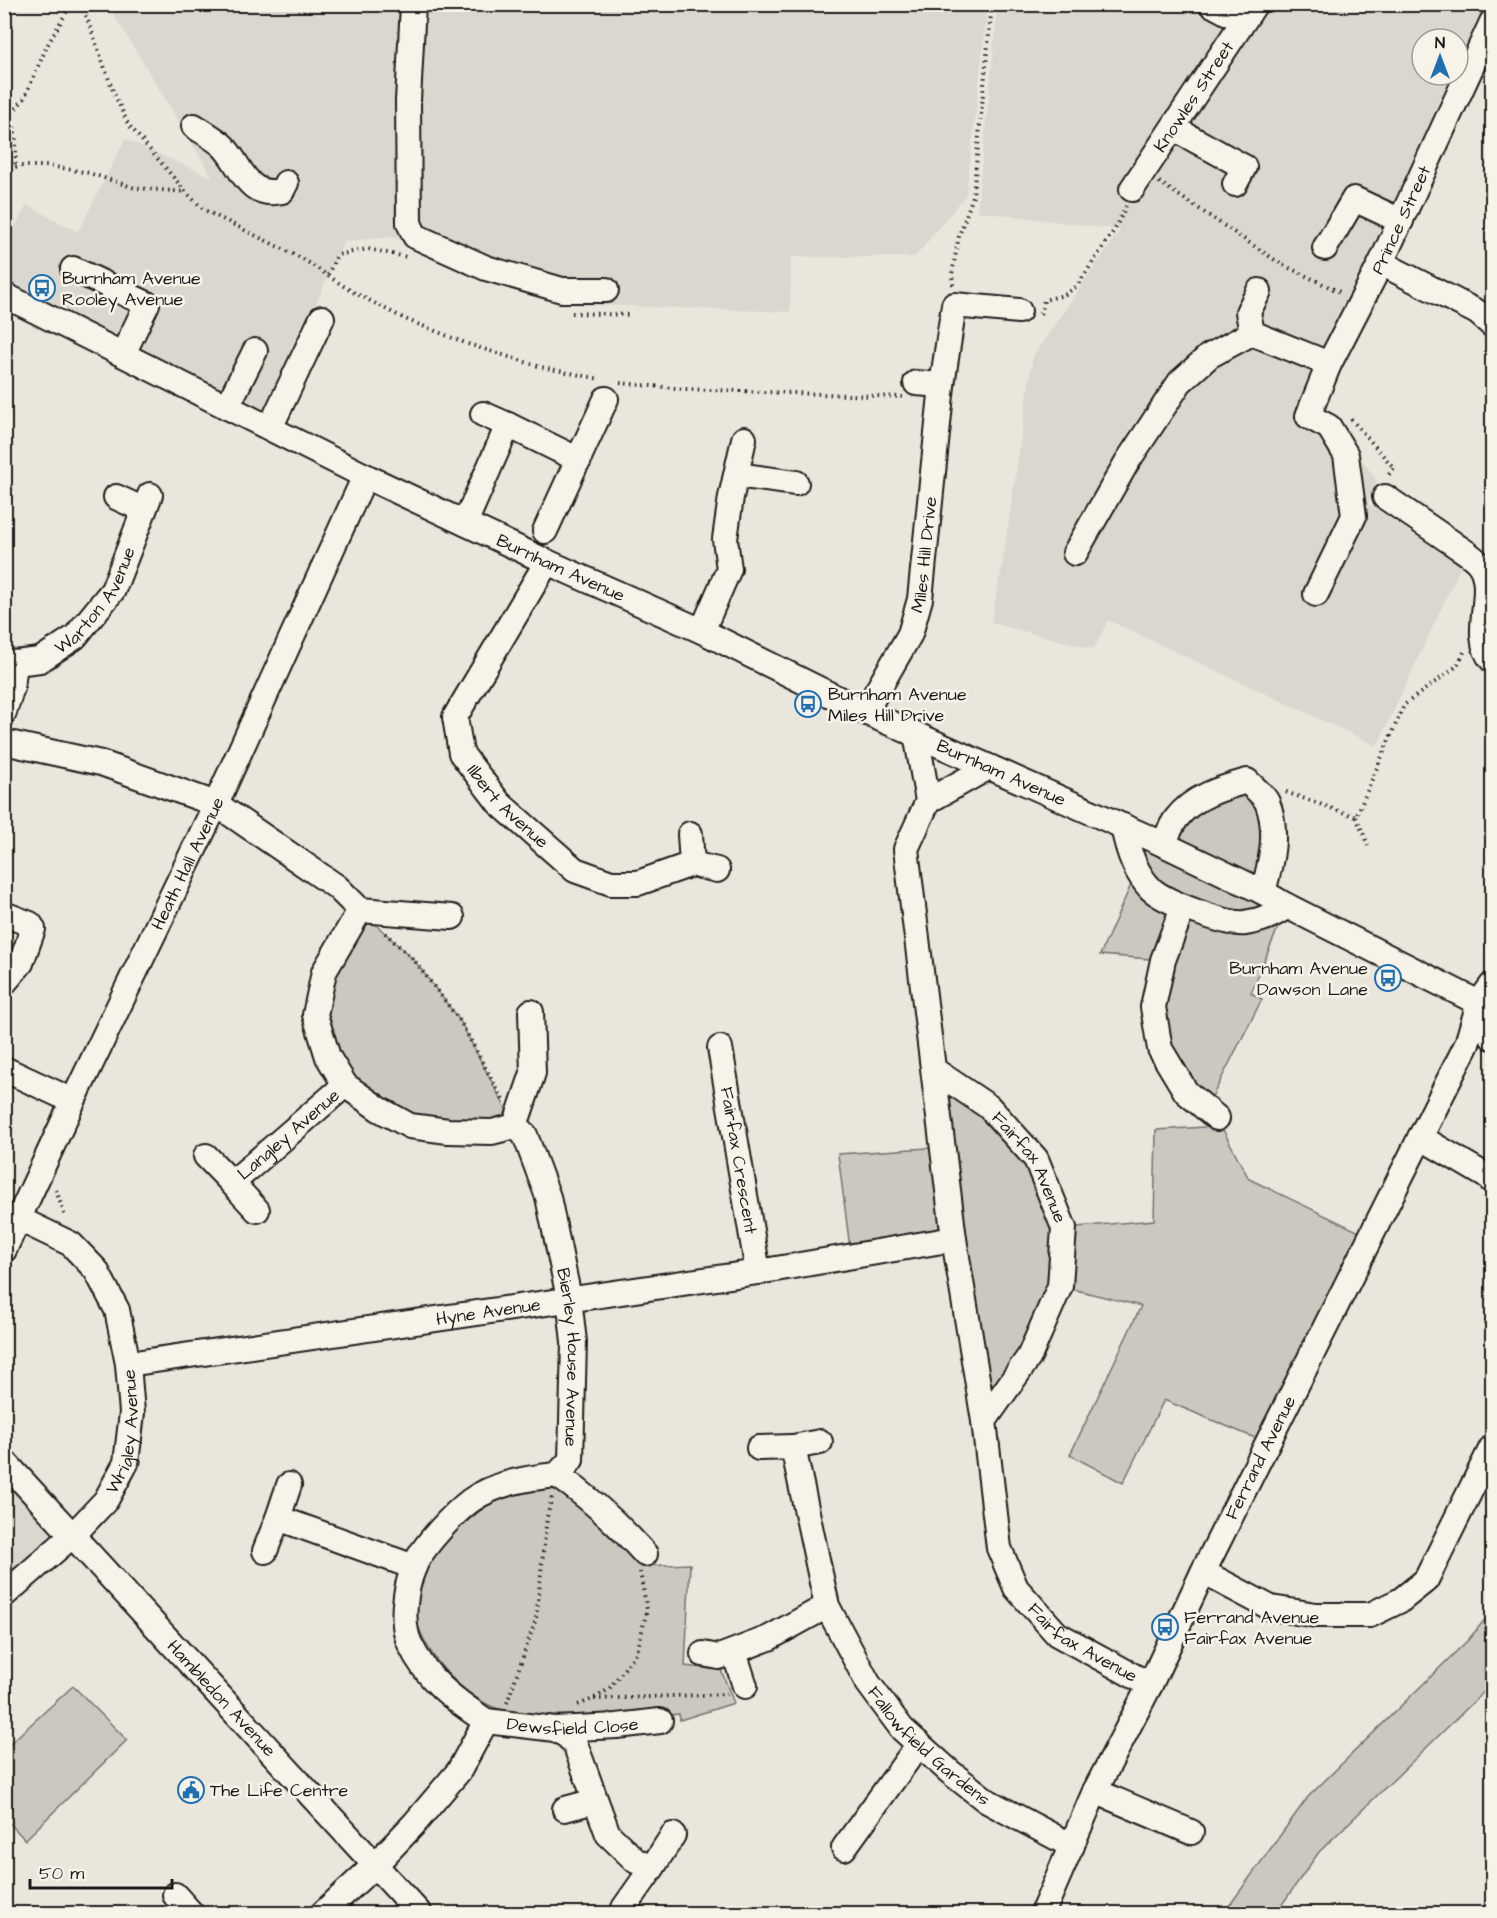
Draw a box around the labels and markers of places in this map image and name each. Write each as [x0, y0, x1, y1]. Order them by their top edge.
place label: Burnham Avenue Rooley Avenue [62, 266, 201, 313]
bus stop icon: Burnham Avenue Rooley Avenue [27, 273, 57, 303]
place label: Burnham Avenue Miles Hill Drive [828, 682, 967, 728]
bus stop icon: Burnham Avenue Miles Hill Drive [793, 689, 823, 719]
place label: Burnham Avenue Dawson Lane [1229, 956, 1368, 1002]
bus stop icon: Burnham Avenue Dawson Lane [1373, 963, 1403, 993]
place label: Ferrand Avenue Fairfax Avenue [1184, 1605, 1319, 1651]
bus stop icon: Ferrand Avenue Fairfax Avenue [1150, 1612, 1180, 1642]
public building icon: The Life Centre [176, 1775, 206, 1805]
place label: The Life Centre [210, 1778, 349, 1803]

